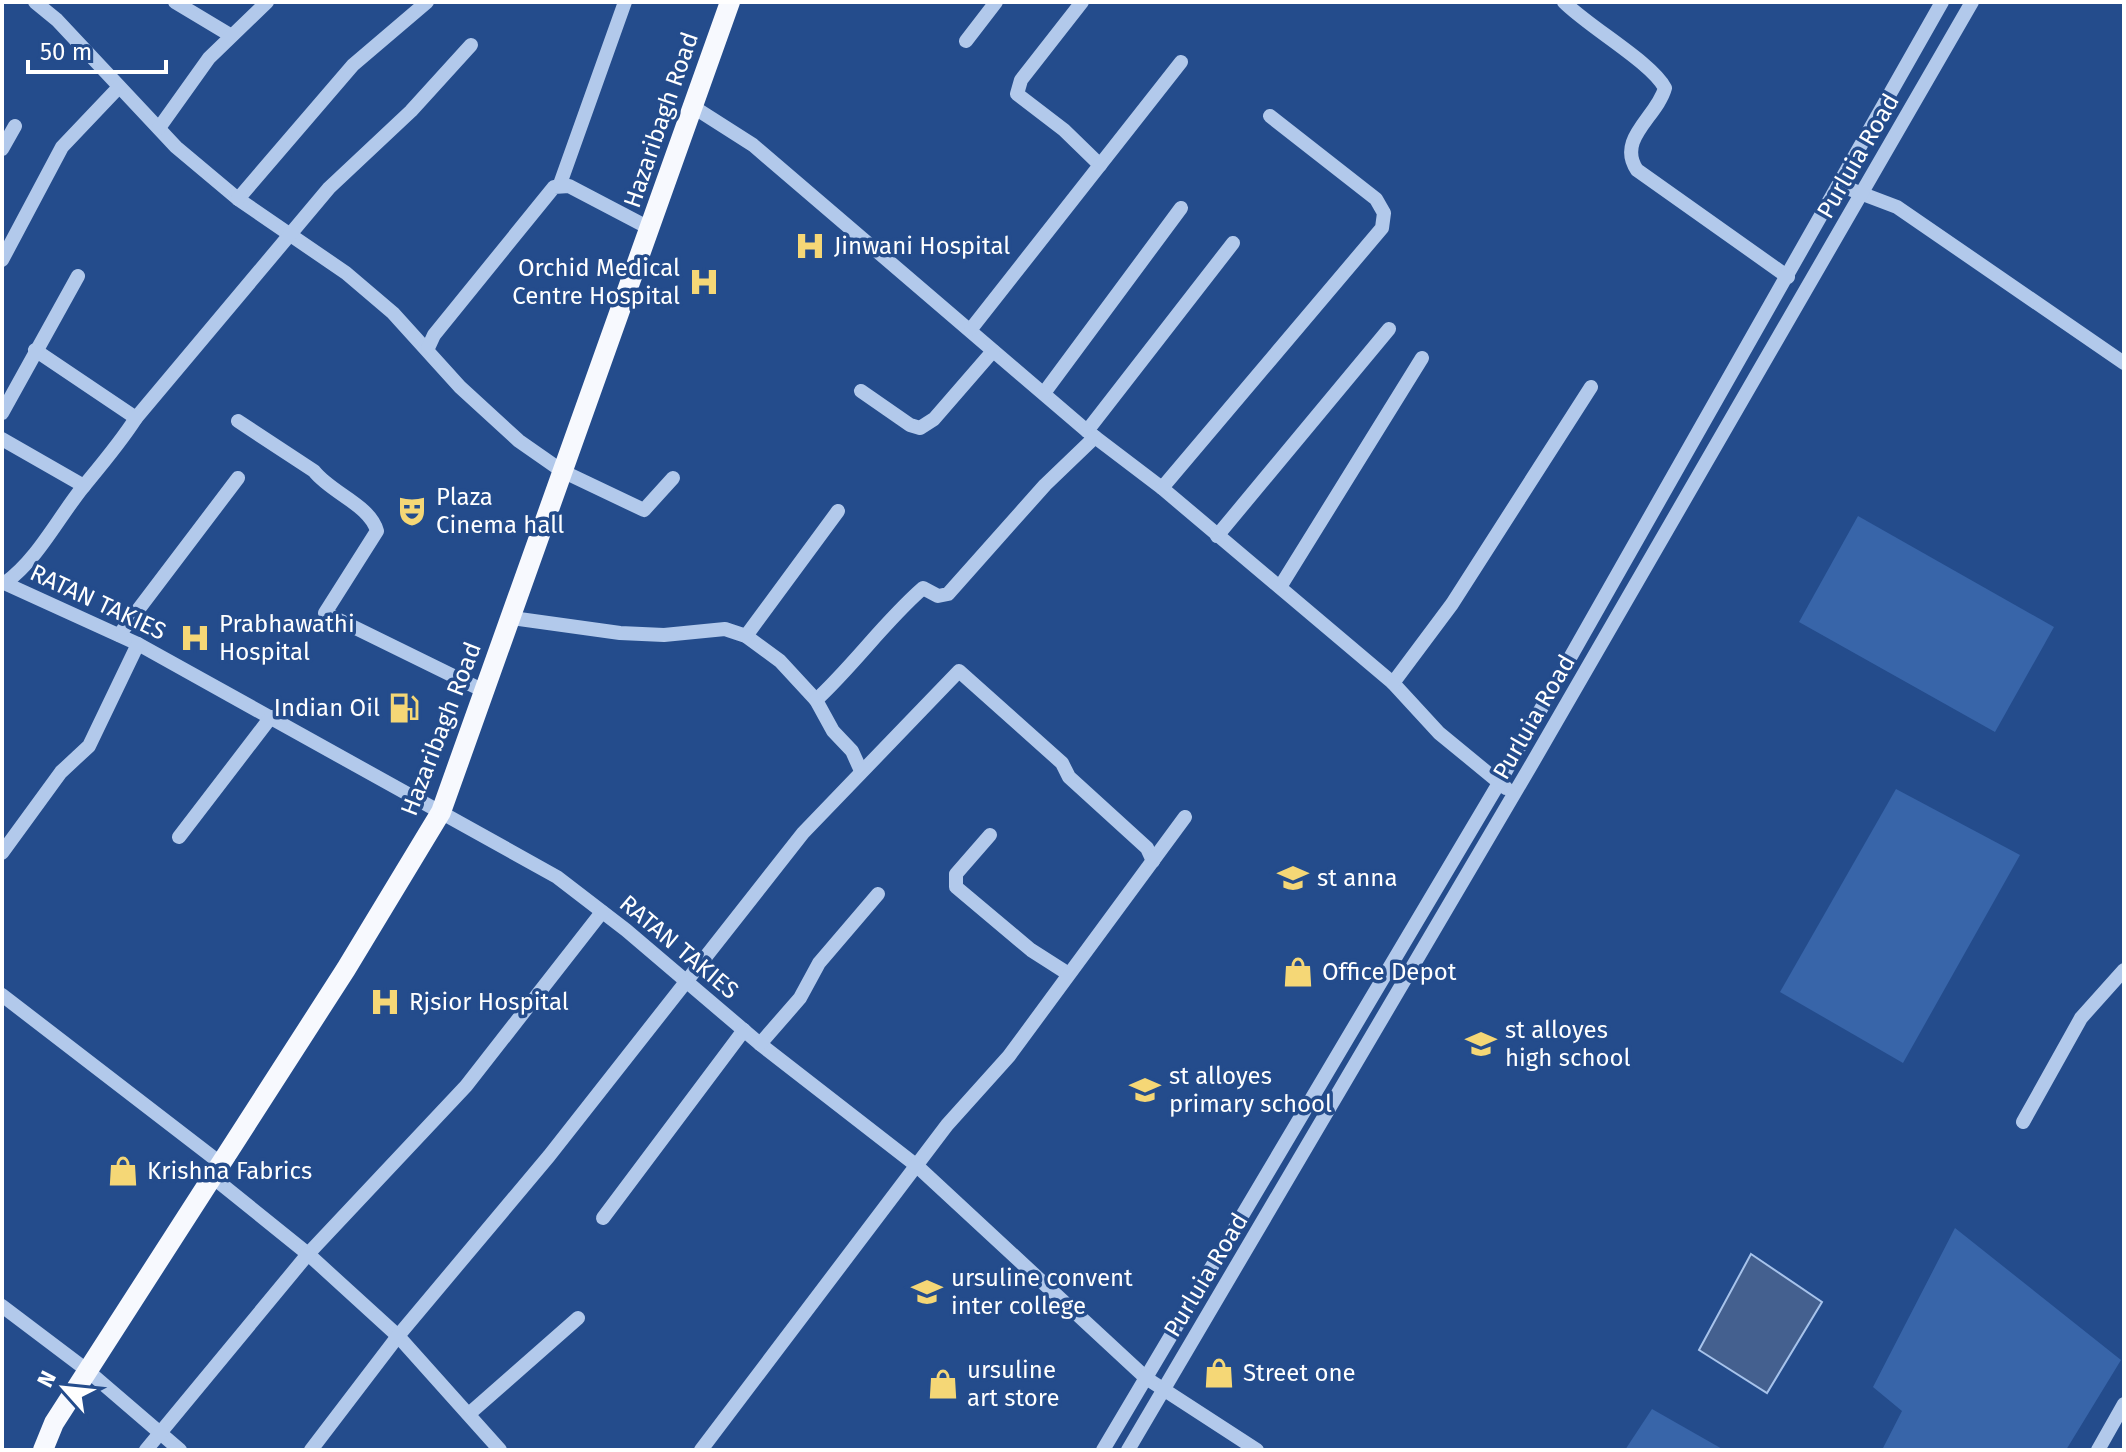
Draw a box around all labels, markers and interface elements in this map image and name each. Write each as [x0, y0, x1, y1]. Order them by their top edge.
scale bar [28, 24, 166, 74]
street label: Hazaribagh Road [618, 29, 704, 211]
text: 50 m [40, 38, 92, 66]
street label: Purluia Road [1811, 89, 1905, 223]
hospital icon: Jinwani Hospital [793, 229, 827, 263]
place label: Jinwani Hospital [834, 232, 1010, 260]
place label: Orchid Medical Centre Hospital [512, 254, 680, 310]
hospital icon: Orchid Medical Centre Hospital [687, 265, 721, 299]
place label: Plaza Cinema hall [436, 483, 564, 539]
theatre icon: Plaza Cinema hall [395, 494, 429, 528]
street label: RATAN TAKIES [26, 558, 170, 646]
place label: Prabhawathi Hospital [219, 610, 355, 666]
hospital icon: Prabhawathi Hospital [178, 621, 212, 655]
street label: Hazaribagh Road [395, 638, 487, 820]
street label: Purluia Road [1487, 650, 1581, 784]
fuel station icon: Indian Oil [387, 691, 421, 725]
place label: Indian Oil [274, 694, 380, 722]
school or university icon: st anna [1276, 861, 1310, 895]
place label: st anna [1317, 864, 1397, 892]
street label: RATAN TAKIES [614, 889, 744, 1005]
shop icon: Office Depot [1281, 955, 1315, 989]
place label: Office Depot [1322, 958, 1457, 986]
hospital icon: Rjsior Hospital [368, 985, 402, 1019]
place label: Rjsior Hospital [409, 988, 569, 1016]
place label: st alloyes high school [1505, 1016, 1631, 1072]
school or university icon: st alloyes high school [1464, 1027, 1498, 1061]
place label: st alloyes primary school [1169, 1062, 1332, 1118]
school or university icon: st alloyes primary school [1128, 1073, 1162, 1107]
shop icon: Krishna Fabrics [106, 1154, 140, 1188]
place label: Krishna Fabrics [147, 1157, 312, 1185]
street label: Purluia Road [1158, 1208, 1254, 1342]
place label: ursuline convent inter college [951, 1264, 1133, 1320]
school or university icon: ursuline convent inter college [910, 1275, 944, 1309]
north arrow [24, 1348, 104, 1428]
place label: ursuline art store [967, 1356, 1060, 1412]
shop icon: Street one [1202, 1356, 1236, 1390]
place label: Street one [1243, 1359, 1356, 1387]
text: N [31, 1367, 62, 1392]
shop icon: ursuline art store [926, 1367, 960, 1401]

